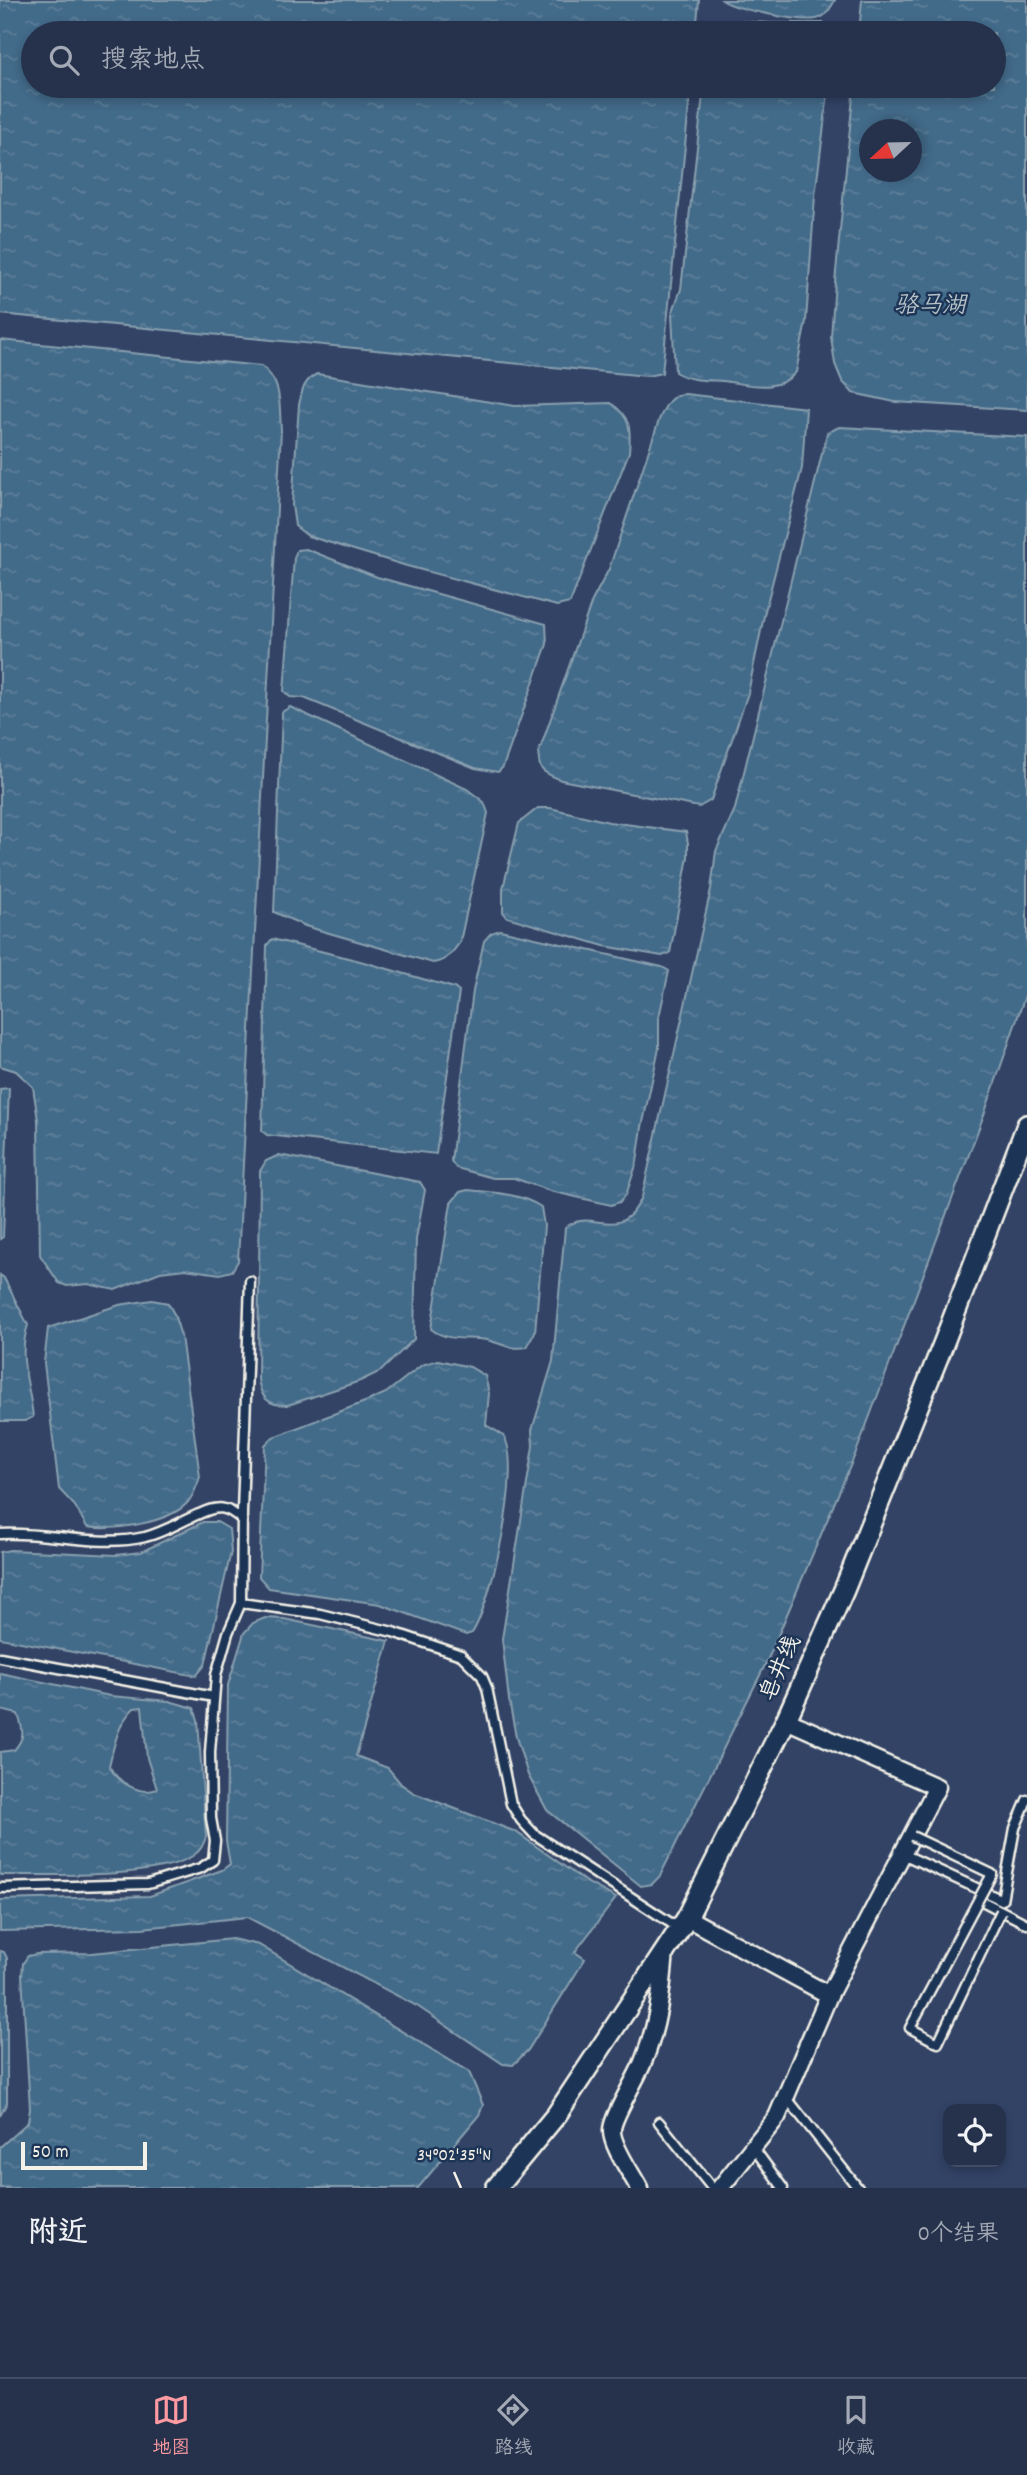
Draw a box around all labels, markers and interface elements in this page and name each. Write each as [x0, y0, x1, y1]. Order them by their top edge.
search box [21, 21, 1006, 98]
icon: search [45, 41, 83, 79]
text: 搜索地点 [101, 43, 205, 80]
north arrow [859, 119, 922, 182]
water label: 骆马湖 [894, 290, 969, 324]
street label: 皂井线 [753, 1631, 811, 1707]
map controls [943, 2104, 1006, 2167]
button: locate [943, 2104, 1006, 2167]
scale bar [21, 2139, 147, 2171]
text: 50 m [32, 2140, 69, 2167]
text: 34°02'35"N [417, 2144, 491, 2169]
text: 附近 [28, 2214, 88, 2257]
text: 0个结果 [917, 2219, 999, 2252]
tab: 地图 [152, 2391, 190, 2463]
tab: 路线 [494, 2391, 533, 2463]
tab: 收藏 [837, 2391, 875, 2463]

